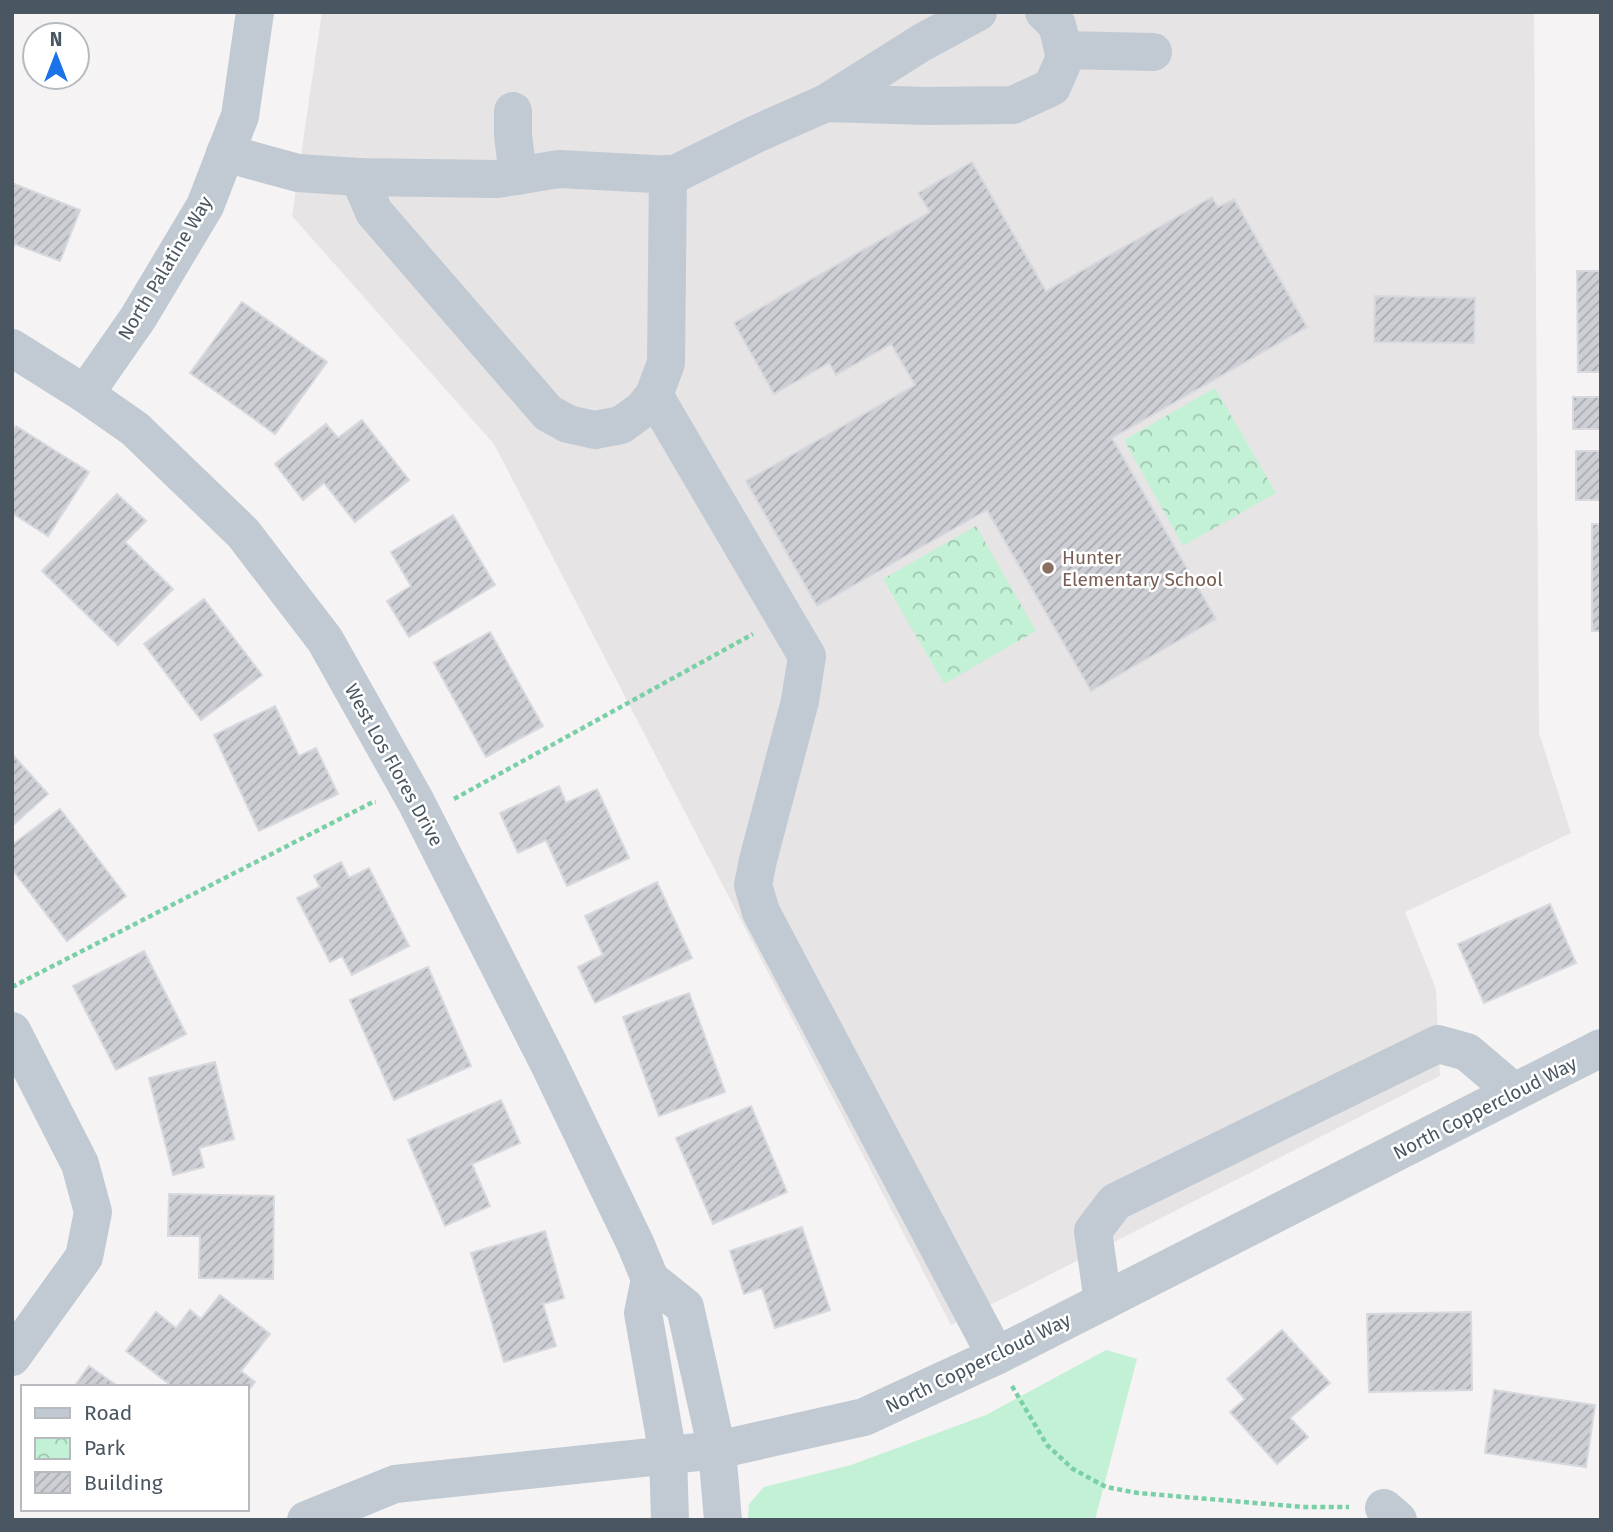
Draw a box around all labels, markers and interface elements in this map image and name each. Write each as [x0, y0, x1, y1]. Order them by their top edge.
north arrow [21, 21, 91, 91]
text: N [50, 28, 62, 51]
street label: North Palatine Way [113, 191, 217, 344]
place label: Hunter Elementary School [1062, 546, 1223, 591]
marker: Hunter Elementary School [1040, 560, 1056, 576]
street label: West Los Flores Drive [340, 680, 448, 850]
street label: North Coppercloud Way [1389, 1051, 1581, 1164]
street label: North Coppercloud Way [882, 1308, 1075, 1418]
legend [21, 1385, 248, 1511]
text: Road [84, 1400, 132, 1426]
text: Park [84, 1435, 126, 1461]
text: Building [84, 1470, 163, 1496]

